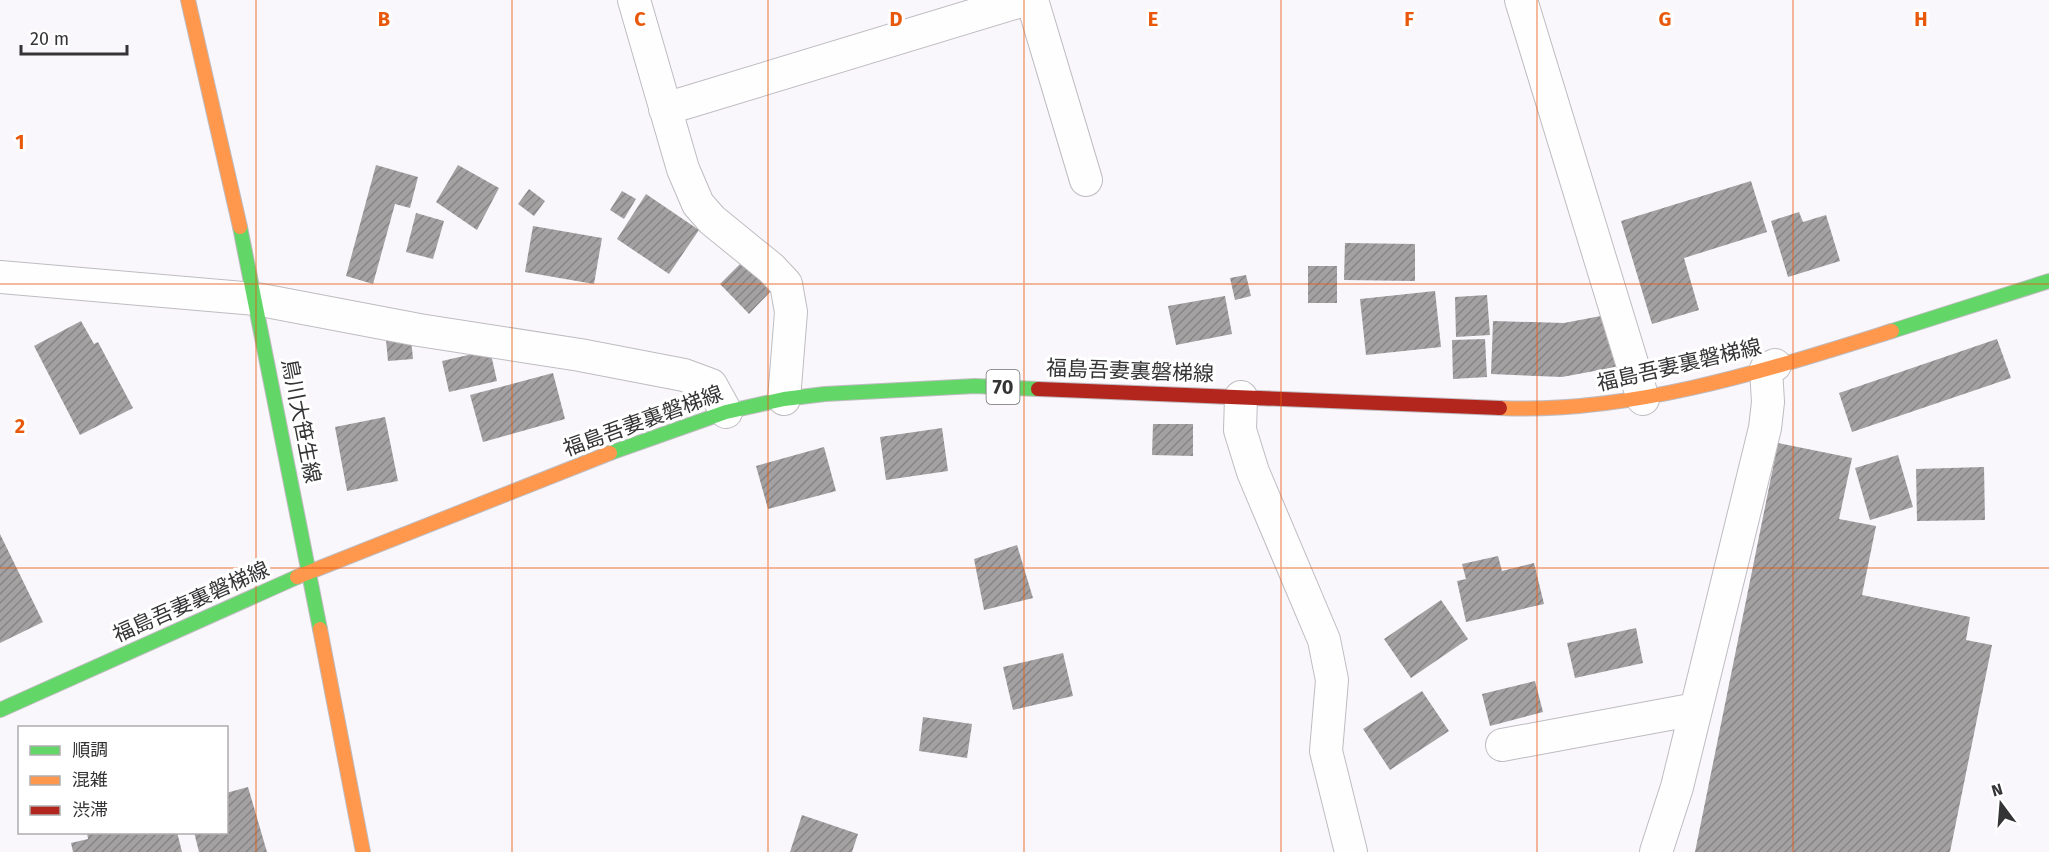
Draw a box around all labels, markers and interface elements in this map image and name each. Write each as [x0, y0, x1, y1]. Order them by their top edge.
text: B [378, 7, 390, 31]
text: C [634, 7, 646, 31]
text: D [889, 7, 903, 31]
text: E [1148, 7, 1158, 31]
text: F [1404, 7, 1414, 31]
text: G [1659, 7, 1671, 31]
text: H [1914, 7, 1928, 31]
scale bar [21, 18, 128, 56]
text: 20 m [30, 28, 69, 50]
text: 1 [15, 130, 25, 154]
street label: 福島吾妻裏磐梯線 [1594, 333, 1764, 397]
street label: 福島吾妻裏磐梯線 [1046, 355, 1214, 387]
street label: 鳥川大笹生線 [276, 357, 326, 485]
road number: 70 [986, 370, 1020, 404]
street label: 福島吾妻裏磐梯線 [560, 380, 726, 462]
text: 2 [15, 414, 25, 438]
street label: 福島吾妻裏磐梯線 [109, 556, 273, 648]
legend [18, 726, 228, 834]
text: 順調 [72, 739, 108, 761]
text: 混雑 [72, 769, 108, 791]
north arrow [1971, 774, 2031, 834]
text: N [1989, 779, 2005, 801]
text: 渋滞 [72, 799, 108, 821]

